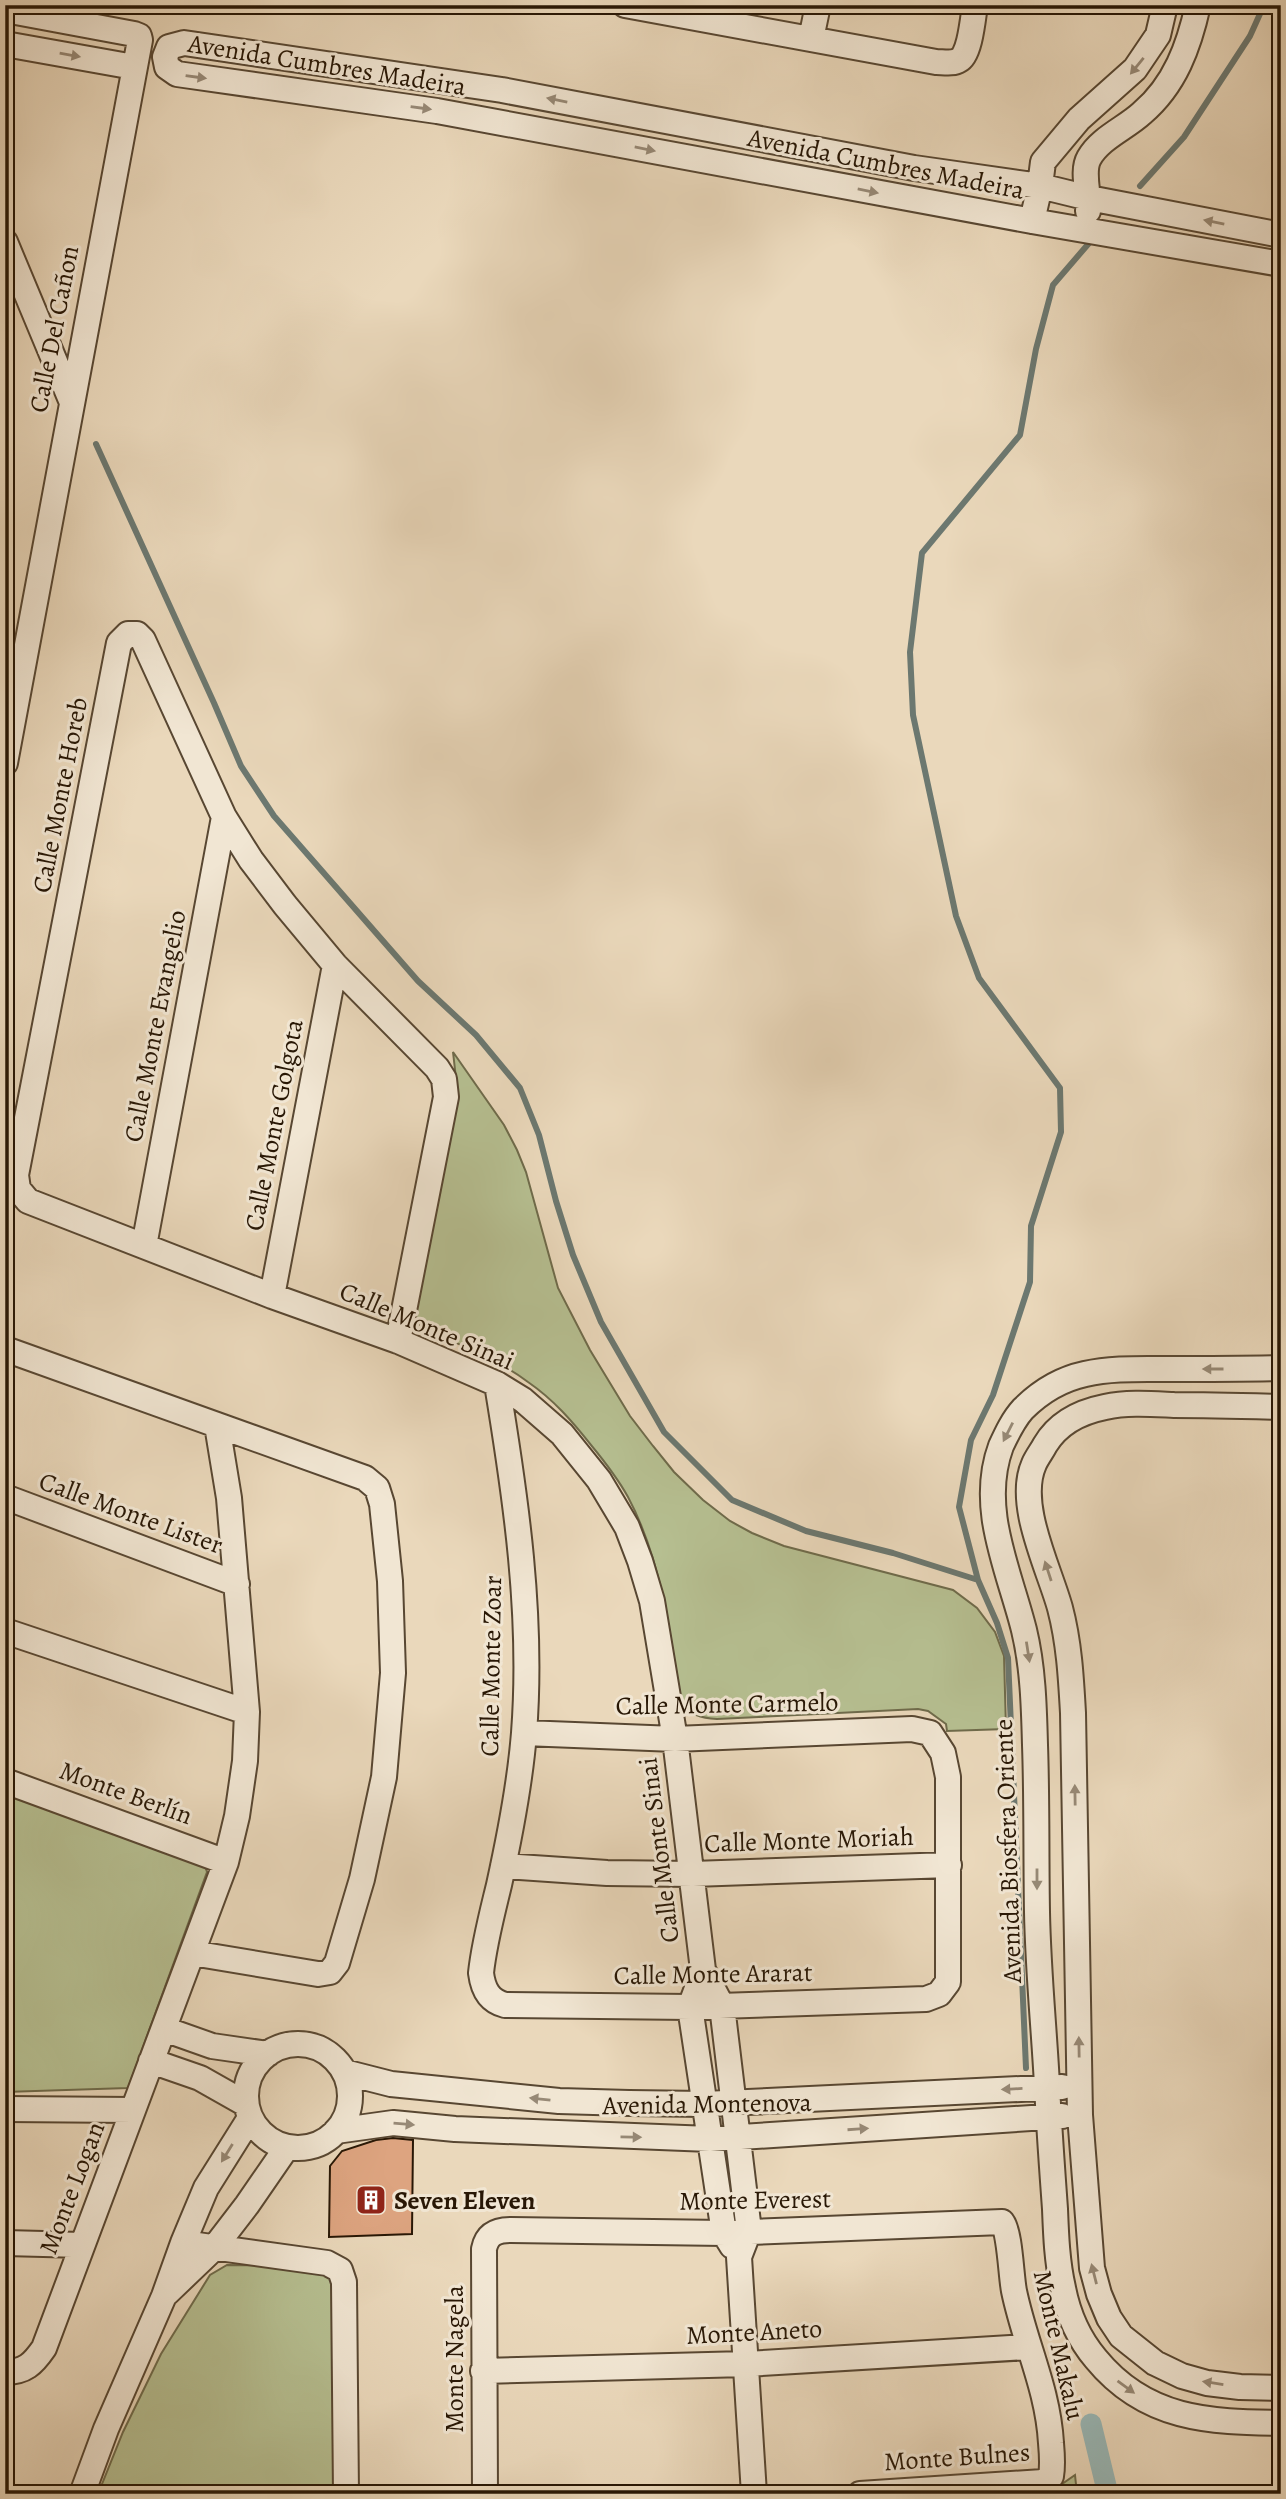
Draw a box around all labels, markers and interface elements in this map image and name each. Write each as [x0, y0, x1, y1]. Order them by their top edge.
street label: Avenida Cumbres Madeira [184, 26, 469, 104]
one-way arrow [59, 50, 81, 61]
one-way arrow [1129, 56, 1144, 74]
one-way arrow [185, 72, 207, 83]
one-way arrow [546, 94, 568, 105]
one-way arrow [410, 103, 432, 114]
street label: Avenida Cumbres Madeira [744, 120, 1027, 208]
one-way arrow [634, 144, 656, 155]
one-way arrow [857, 186, 879, 197]
one-way arrow [1203, 216, 1225, 227]
street label: Calle Del Cañon [21, 242, 87, 416]
street label: Calle Monte Horeb [24, 694, 96, 896]
street label: Calle Monte Evangelio [115, 907, 195, 1145]
street label: Calle Monte Golgota [236, 1016, 312, 1234]
street label: Calle Monte Sinai [334, 1273, 520, 1379]
one-way arrow [1201, 1363, 1223, 1375]
one-way arrow [1003, 1422, 1014, 1442]
street label: Calle Monte Lister [34, 1464, 228, 1562]
one-way arrow [1042, 1560, 1053, 1581]
street label: Calle Monte Zoar [472, 1575, 510, 1757]
one-way arrow [1023, 1641, 1034, 1663]
street label: Calle Monte Carmelo [615, 1685, 839, 1723]
street label: Avenida Biosfera Oriente [986, 1718, 1030, 1985]
street label: Monte Berlín [55, 1753, 197, 1833]
street label: Calle Monte Sinai [630, 1755, 688, 1945]
one-way arrow [1069, 1784, 1081, 1806]
street label: Calle Monte Moriah [704, 1819, 915, 1861]
one-way arrow [1031, 1868, 1043, 1890]
street label: Calle Monte Ararat [613, 1955, 813, 1993]
one-way arrow [1073, 2036, 1085, 2058]
one-way arrow [1000, 2084, 1022, 2095]
street label: Avenida Montenova [601, 2085, 812, 2123]
one-way arrow [528, 2093, 550, 2104]
street label: Monte Logan [31, 2117, 113, 2259]
one-way arrow [393, 2119, 415, 2130]
one-way arrow [847, 2123, 869, 2134]
one-way arrow [620, 2131, 642, 2142]
one-way arrow [221, 2143, 234, 2162]
street label: Monte Everest [679, 2181, 832, 2219]
building icon: Seven Eleven [354, 2183, 388, 2217]
place label: Seven Eleven [394, 2183, 536, 2218]
one-way arrow [1088, 2263, 1099, 2285]
street label: Monte Makalu [1025, 2267, 1093, 2424]
street label: Monte Nagela [437, 2285, 472, 2433]
street label: Monte Aneto [685, 2311, 823, 2353]
one-way arrow [1202, 2377, 1224, 2388]
one-way arrow [1117, 2380, 1135, 2394]
street label: Monte Bulnes [883, 2434, 1031, 2480]

